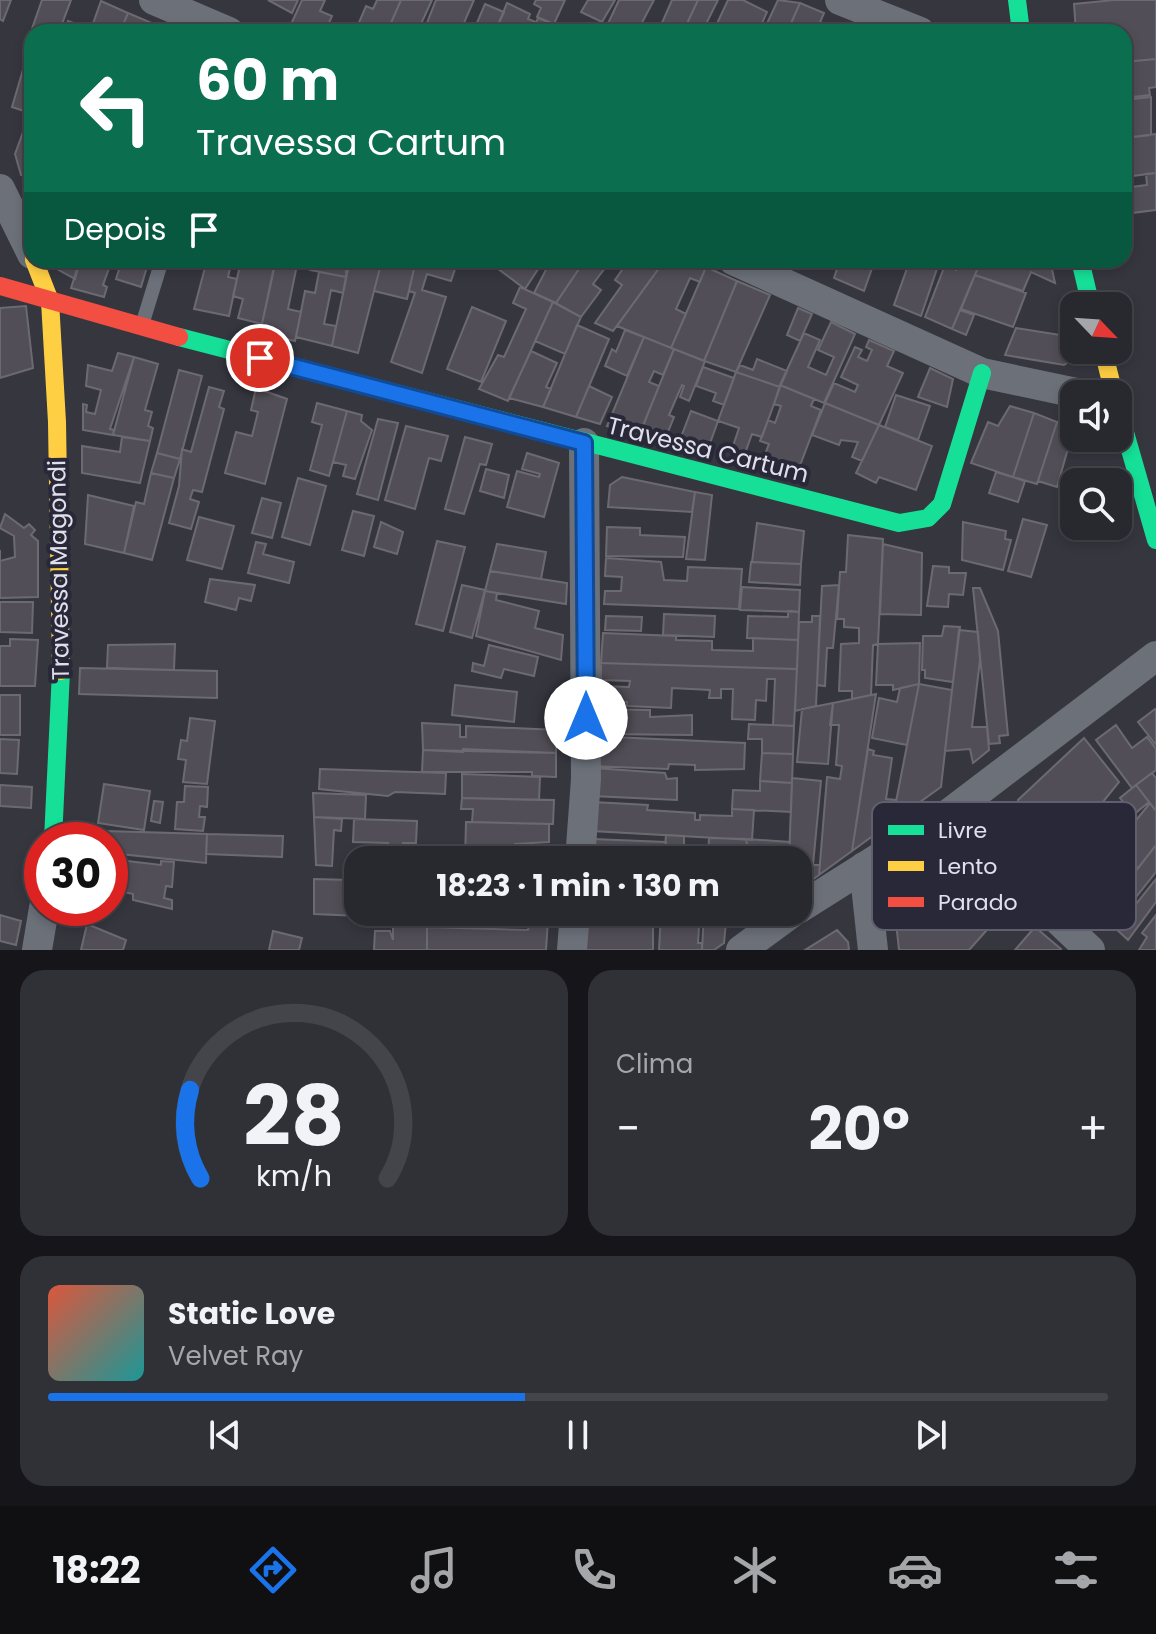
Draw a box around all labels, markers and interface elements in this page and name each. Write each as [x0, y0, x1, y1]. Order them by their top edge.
text: 60 m [196, 41, 339, 120]
icon: left [64, 56, 168, 160]
text: Travessa Cartum [196, 117, 506, 168]
text: Depois [64, 208, 166, 251]
icon: arrive [182, 208, 226, 252]
north arrow [1060, 292, 1132, 364]
map controls [1060, 292, 1132, 540]
pin [226, 324, 294, 392]
icon: arrive [238, 336, 282, 380]
button: sound [1060, 380, 1132, 452]
street label: Travessa Cartum [604, 409, 812, 491]
street label: Travessa Magondi [40, 460, 77, 680]
button: search [1060, 468, 1132, 540]
position arrow [544, 676, 628, 760]
legend [872, 802, 1136, 930]
text: Livre [938, 815, 987, 846]
speed limit sign: 30 [24, 822, 128, 926]
text: Lento [938, 851, 997, 882]
text: 18:23 · 1 min · 130 m [436, 864, 720, 907]
text: Parado [938, 887, 1018, 918]
text: Clima [616, 1046, 693, 1082]
text: 28 [243, 1058, 345, 1174]
text: 20° [809, 1087, 910, 1171]
text: − [616, 1098, 640, 1159]
text: + [1078, 1098, 1108, 1159]
text: km/h [256, 1156, 332, 1196]
text: Static Love [168, 1292, 335, 1335]
text: Velvet Ray [168, 1338, 303, 1374]
icon: previous [203, 1413, 247, 1457]
icon: pause [556, 1413, 600, 1457]
icon: next [909, 1413, 953, 1457]
icon: directions [245, 1542, 301, 1598]
icon: music [406, 1542, 462, 1598]
icon: phone [566, 1542, 622, 1598]
icon: climate [727, 1542, 783, 1598]
icon: car [887, 1542, 943, 1598]
icon: filters [1048, 1542, 1104, 1598]
text: 18:22 [52, 1545, 140, 1596]

